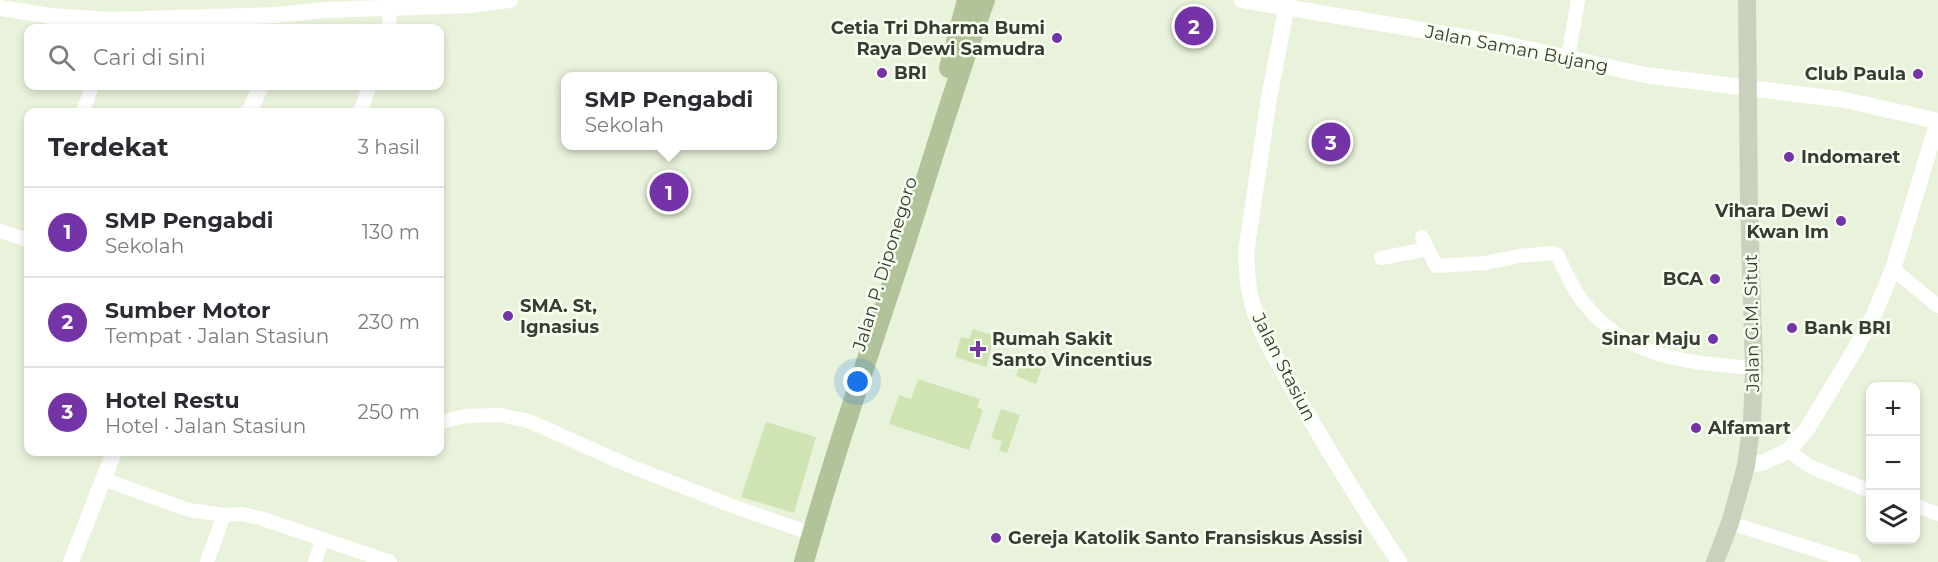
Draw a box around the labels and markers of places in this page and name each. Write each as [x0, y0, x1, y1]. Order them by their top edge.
pin: 2 [1174, 3, 1214, 48]
place label: Cetia Tri Dharma Bumi Raya Dewi Samudra [831, 17, 1045, 60]
marker: Cetia Tri Dharma Bumi Raya Dewi Samudra [1050, 31, 1064, 45]
place label: BRI [894, 62, 927, 84]
place label: Club Paula [1805, 63, 1906, 85]
marker: BRI [875, 66, 889, 80]
marker: Club Paula [1911, 67, 1925, 81]
pin: 3 [1312, 120, 1350, 164]
place label: Indomaret [1801, 146, 1901, 168]
marker: Indomaret [1782, 150, 1796, 164]
pin: 1 [650, 170, 688, 214]
place label: Vihara Dewi Kwan Im [1714, 200, 1829, 243]
marker: Vihara Dewi Kwan Im [1834, 214, 1848, 228]
place label: BCA [1663, 268, 1703, 290]
marker: BCA [1708, 272, 1722, 286]
place label: SMA. St, Ignasius [520, 295, 599, 338]
marker: SMA. St, Ignasius [501, 309, 515, 323]
place label: Bank BRI [1804, 317, 1891, 339]
marker: Bank BRI [1785, 321, 1799, 335]
place label: Rumah Sakit Santo Vincentius [992, 328, 1153, 371]
place label: Sinar Maju [1602, 328, 1701, 350]
marker: Sinar Maju [1706, 332, 1720, 346]
marker: Rumah Sakit Santo Vincentius [969, 340, 987, 358]
place label: Alfamart [1707, 417, 1791, 439]
marker: Alfamart [1689, 421, 1703, 435]
place label: Gereja Katolik Santo Fransiskus Assisi [1008, 527, 1363, 549]
marker: Gereja Katolik Santo Fransiskus Assisi [989, 531, 1003, 545]

